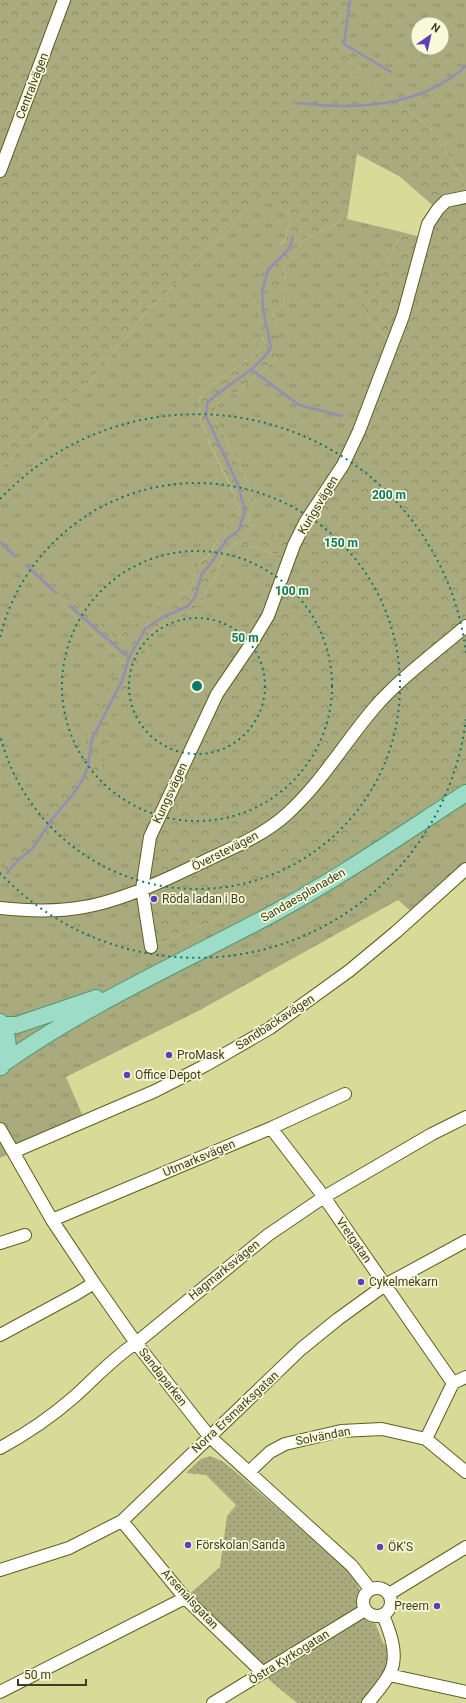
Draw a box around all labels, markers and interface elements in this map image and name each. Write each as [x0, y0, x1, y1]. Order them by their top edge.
north arrow [410, 16, 450, 56]
text: N [428, 21, 442, 36]
street label: Centralvägen [13, 51, 51, 121]
street label: Kungsvägen [295, 473, 341, 537]
text: 200 m [372, 488, 406, 502]
text: 150 m [324, 536, 358, 550]
text: 100 m [275, 584, 309, 598]
text: 50 m [231, 631, 259, 645]
centre of rings [190, 679, 204, 693]
street label: Kungsvägen [150, 760, 190, 826]
street label: Överstevägen [189, 827, 261, 874]
street label: Sandaesplanaden [258, 865, 348, 925]
place label: Röda ladan i Bo [162, 892, 245, 906]
marker: Röda ladan i Bo [149, 894, 159, 904]
street label: Sandbackavägen [233, 991, 317, 1053]
place label: ProMask [177, 1048, 226, 1062]
marker: ProMask [164, 1050, 174, 1060]
place label: Office Depot [135, 1068, 201, 1082]
marker: Office Depot [122, 1070, 132, 1080]
street label: Utmarksvägen [161, 1136, 237, 1180]
street label: Vretgatan [333, 1215, 375, 1265]
street label: Hagmarksvägen [186, 1237, 262, 1303]
place label: Cykelmekarn [369, 1275, 438, 1289]
marker: Cykelmekarn [356, 1277, 366, 1287]
street label: Sandaparken [136, 1345, 190, 1409]
street label: Norra Ersmarksgatan [189, 1368, 281, 1456]
street label: Solvändan [294, 1424, 352, 1448]
place label: Förskolan Sanda [196, 1538, 285, 1552]
place label: ÖK'S [388, 1539, 413, 1554]
marker: Förskolan Sanda [183, 1540, 193, 1550]
marker: ÖK'S [375, 1542, 385, 1552]
street label: Arsenalsgatan [159, 1566, 221, 1632]
place label: Preem [394, 1599, 429, 1613]
marker: Preem [432, 1601, 442, 1611]
street label: Östra Kyrkogatan [246, 1626, 332, 1687]
scale bar [18, 1661, 86, 1687]
text: 50 m [24, 1668, 51, 1682]

